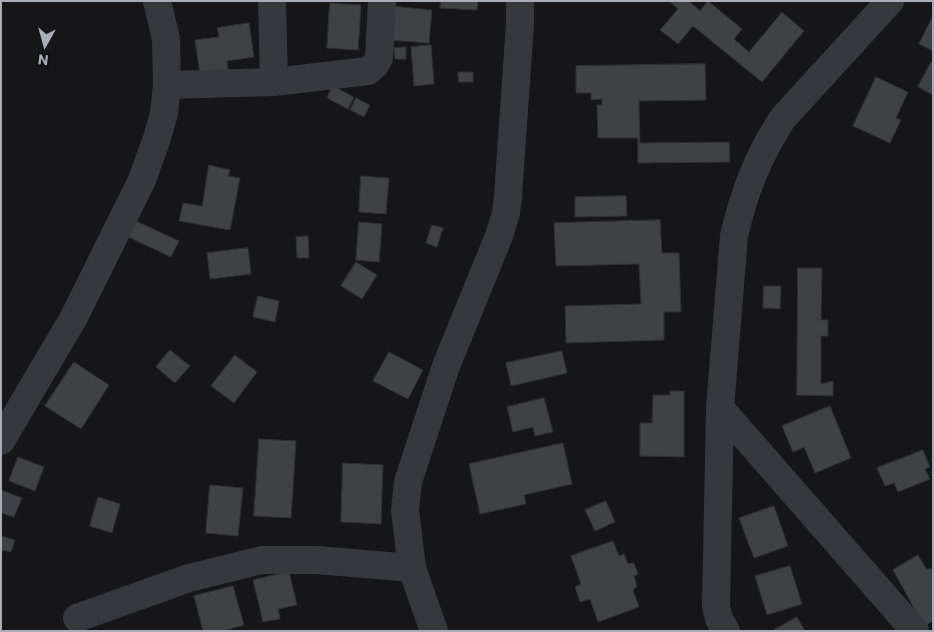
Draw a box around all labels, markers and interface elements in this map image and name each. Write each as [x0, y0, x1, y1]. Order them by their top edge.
north arrow [20, 20, 70, 70]
text: N [37, 51, 49, 69]

